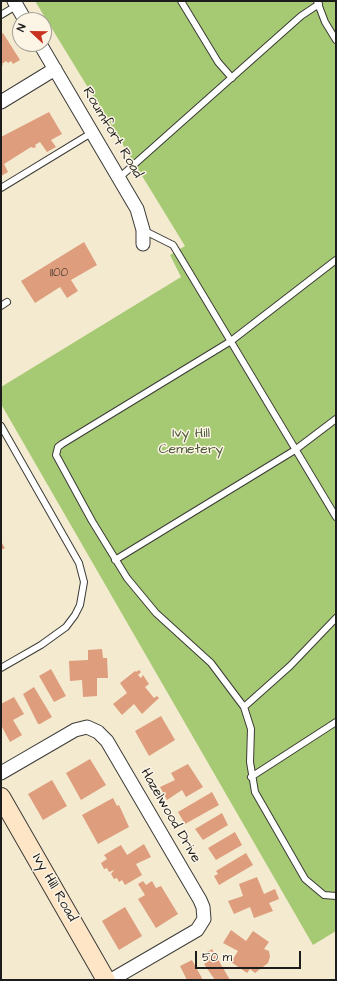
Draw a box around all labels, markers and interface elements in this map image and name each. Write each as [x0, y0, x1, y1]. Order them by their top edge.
north arrow [12, 12, 52, 52]
text: N [13, 22, 30, 34]
street label: Roumfort Road [78, 84, 146, 182]
house number: 1100 [50, 266, 68, 280]
park label: Ivy Hill Cemetery [159, 426, 223, 458]
street label: Hazelwood Drive [136, 766, 204, 866]
street label: Ivy Hill Road [28, 851, 80, 925]
scale bar [197, 943, 303, 969]
text: 50 m [202, 949, 232, 966]

